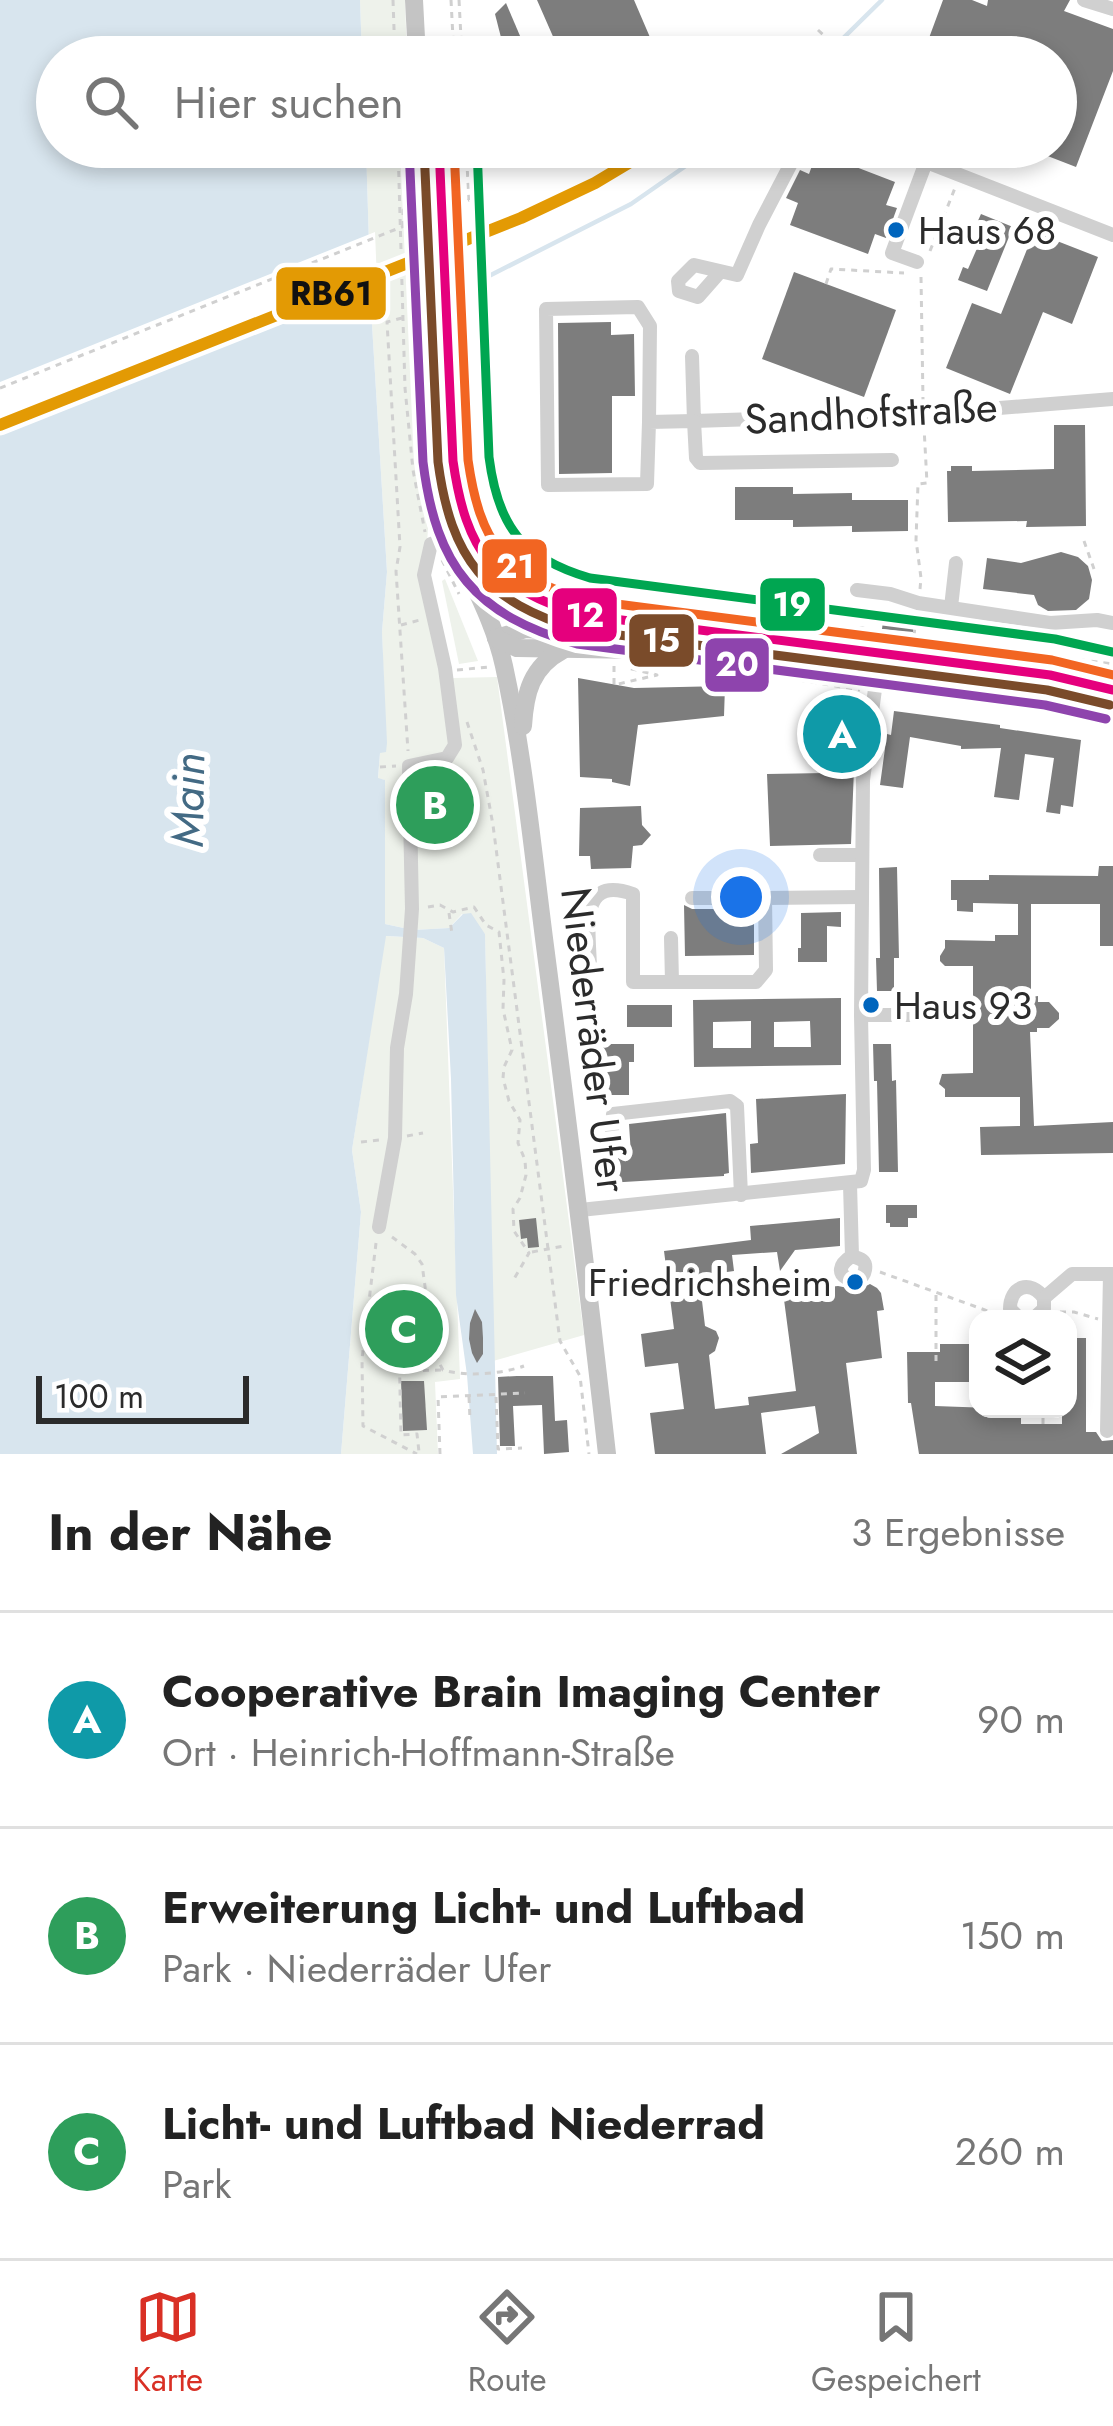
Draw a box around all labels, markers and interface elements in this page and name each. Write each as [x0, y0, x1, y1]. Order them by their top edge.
search box [36, 36, 1077, 168]
icon: search [78, 69, 144, 135]
text: Hier suchen [174, 70, 404, 135]
place label: Haus 68 [918, 202, 1056, 259]
marker: Haus 68 [885, 219, 907, 241]
line badge: RB61 [274, 265, 388, 322]
text: RB61 [290, 270, 372, 317]
street label: Sandhofstraße [743, 376, 999, 450]
line badge: 21 [480, 537, 549, 595]
text: 21 [496, 543, 534, 590]
line badge: 19 [758, 576, 827, 633]
text: 19 [773, 581, 811, 628]
line badge: 12 [550, 586, 619, 644]
text: 12 [566, 592, 604, 639]
line badge: 15 [627, 612, 696, 669]
text: 15 [642, 617, 680, 664]
line badge: 20 [703, 636, 771, 694]
text: 20 [715, 641, 759, 688]
pin: A [803, 689, 881, 779]
water label: Main [155, 752, 221, 848]
pin: B [396, 760, 474, 850]
your location [711, 867, 771, 927]
street label: Niederräder Ufer [545, 884, 643, 1197]
place label: Haus 93 [894, 977, 1032, 1034]
marker: Haus 93 [860, 994, 882, 1016]
place label: Friedrichsheim [588, 1254, 832, 1311]
marker: Friedrichsheim [844, 1271, 866, 1293]
pin: C [365, 1284, 443, 1374]
map controls [969, 1310, 1077, 1418]
button: layers [969, 1310, 1077, 1418]
scale bar [36, 1370, 249, 1423]
text: 100 m [54, 1373, 144, 1420]
text: In der Nähe [48, 1495, 332, 1569]
text: 3 Ergebnisse [851, 1504, 1065, 1561]
text: Cooperative Brain Imaging Center [162, 1659, 880, 1724]
text: A [73, 1691, 101, 1748]
text: 90 m [977, 1691, 1065, 1748]
text: Ort · Heinrich-Hoffmann-Straße [162, 1724, 675, 1781]
text: Erweiterung Licht- und Luftbad [162, 1875, 805, 1940]
text: B [74, 1907, 100, 1964]
text: 150 m [960, 1907, 1065, 1964]
text: Park · Niederräder Ufer [162, 1940, 551, 1997]
text: Licht- und Luftbad Niederrad [162, 2091, 765, 2156]
text: C [73, 2123, 101, 2180]
text: 260 m [955, 2123, 1065, 2180]
text: Park [162, 2156, 232, 2213]
tab: Karte [132, 2284, 203, 2403]
tab: Route [468, 2284, 546, 2403]
tab: Gespeichert [811, 2284, 981, 2403]

